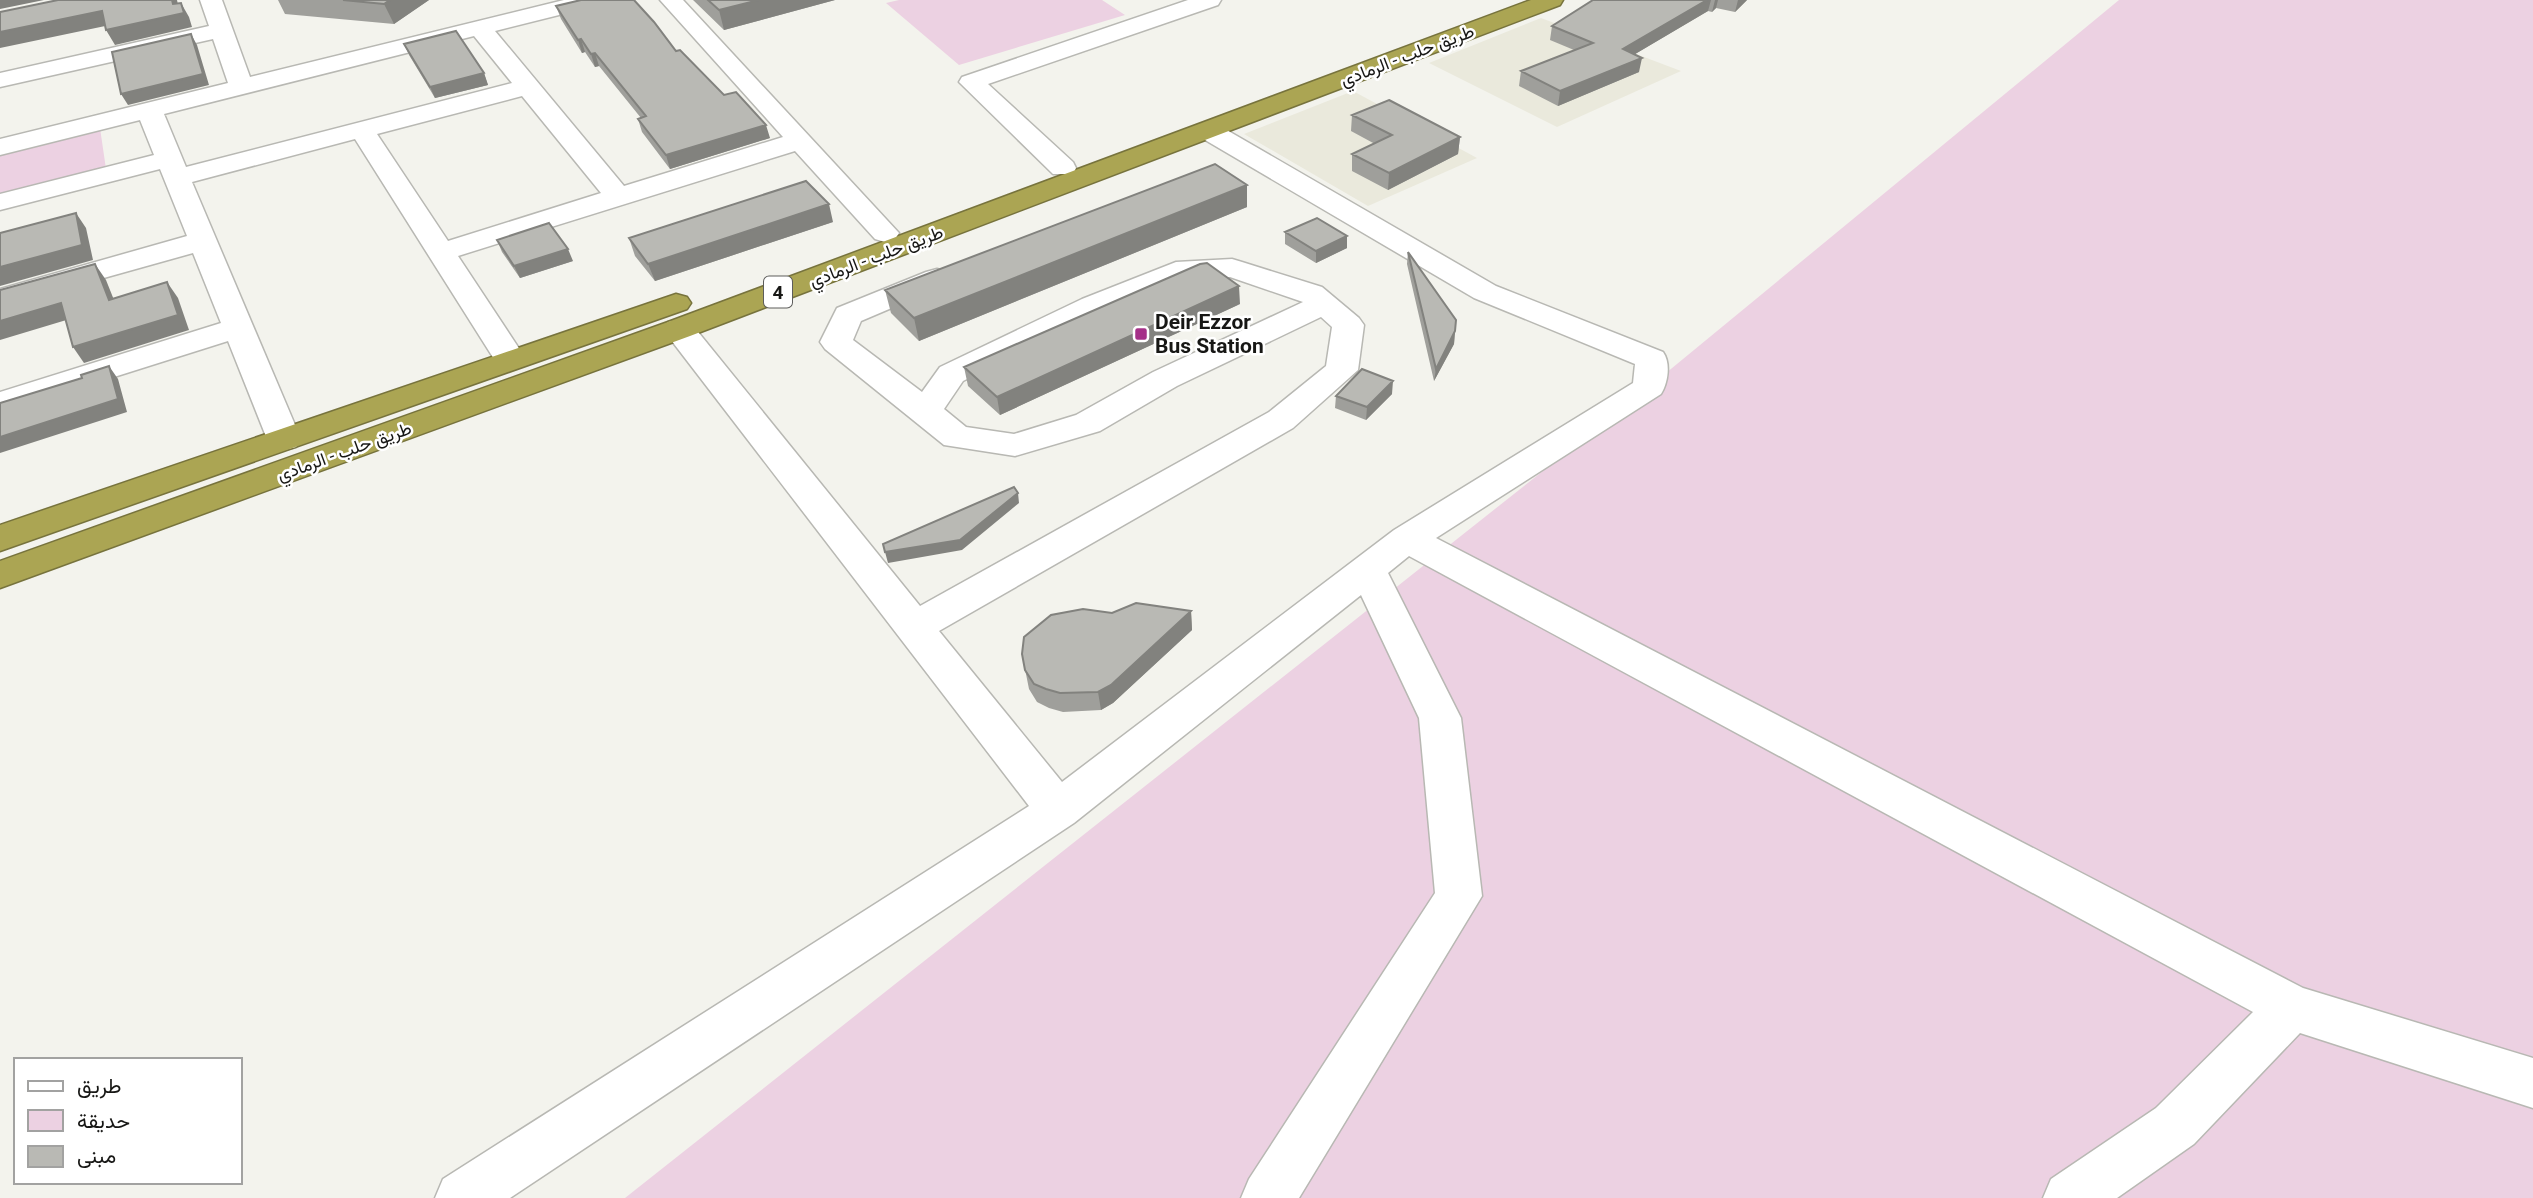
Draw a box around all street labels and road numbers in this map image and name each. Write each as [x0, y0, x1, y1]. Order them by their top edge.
street label: طريق حلب - الرمادي [1337, 20, 1479, 95]
street label: طريق حلب - الرمادي [806, 221, 948, 296]
road number: 4 [764, 276, 792, 308]
street label: طريق حلب - الرمادي [274, 417, 416, 490]

